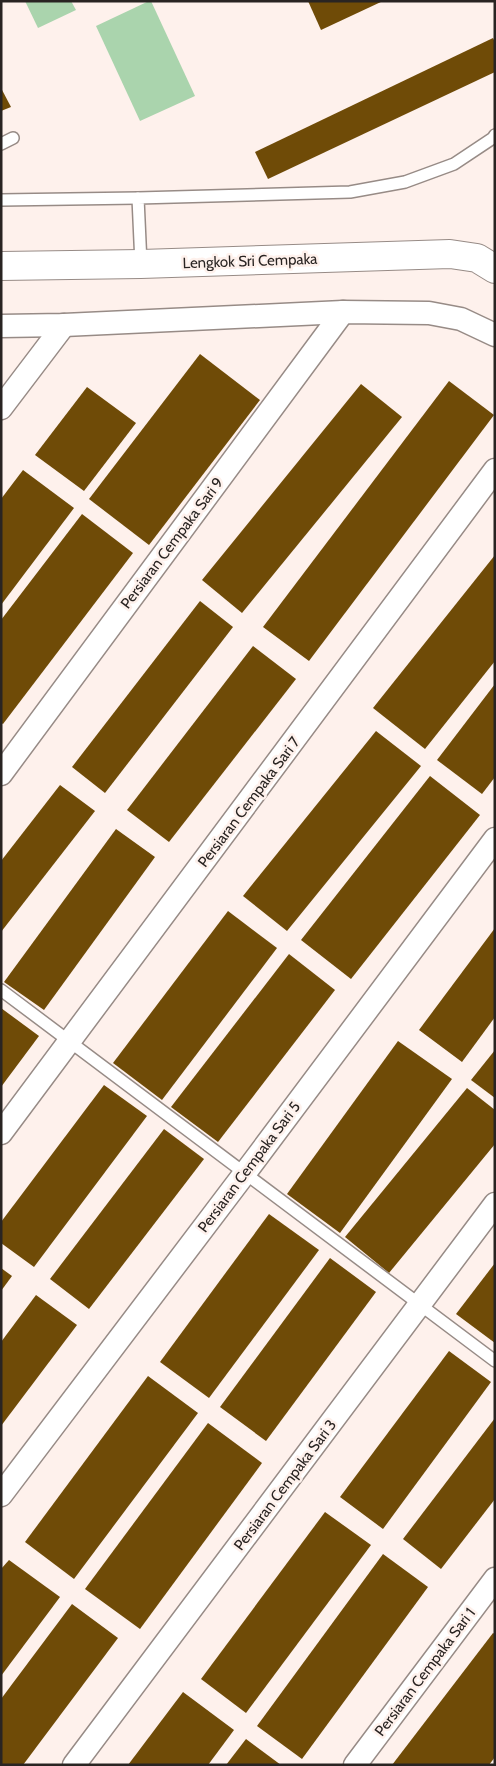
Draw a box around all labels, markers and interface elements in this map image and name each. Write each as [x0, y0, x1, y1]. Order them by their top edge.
street label: Lengkok Sri Cempaka [182, 250, 318, 272]
street label: Persiaran Cempaka Sari 9 [117, 474, 227, 612]
street label: Persiaran Cempaka Sari 7 [194, 733, 304, 871]
street label: Persiaran Cempaka Sari 5 [194, 1098, 304, 1236]
street label: Persiaran Cempaka Sari 3 [230, 1416, 340, 1554]
street label: Persiaran Cempaka Sari 1 [371, 1604, 479, 1740]

